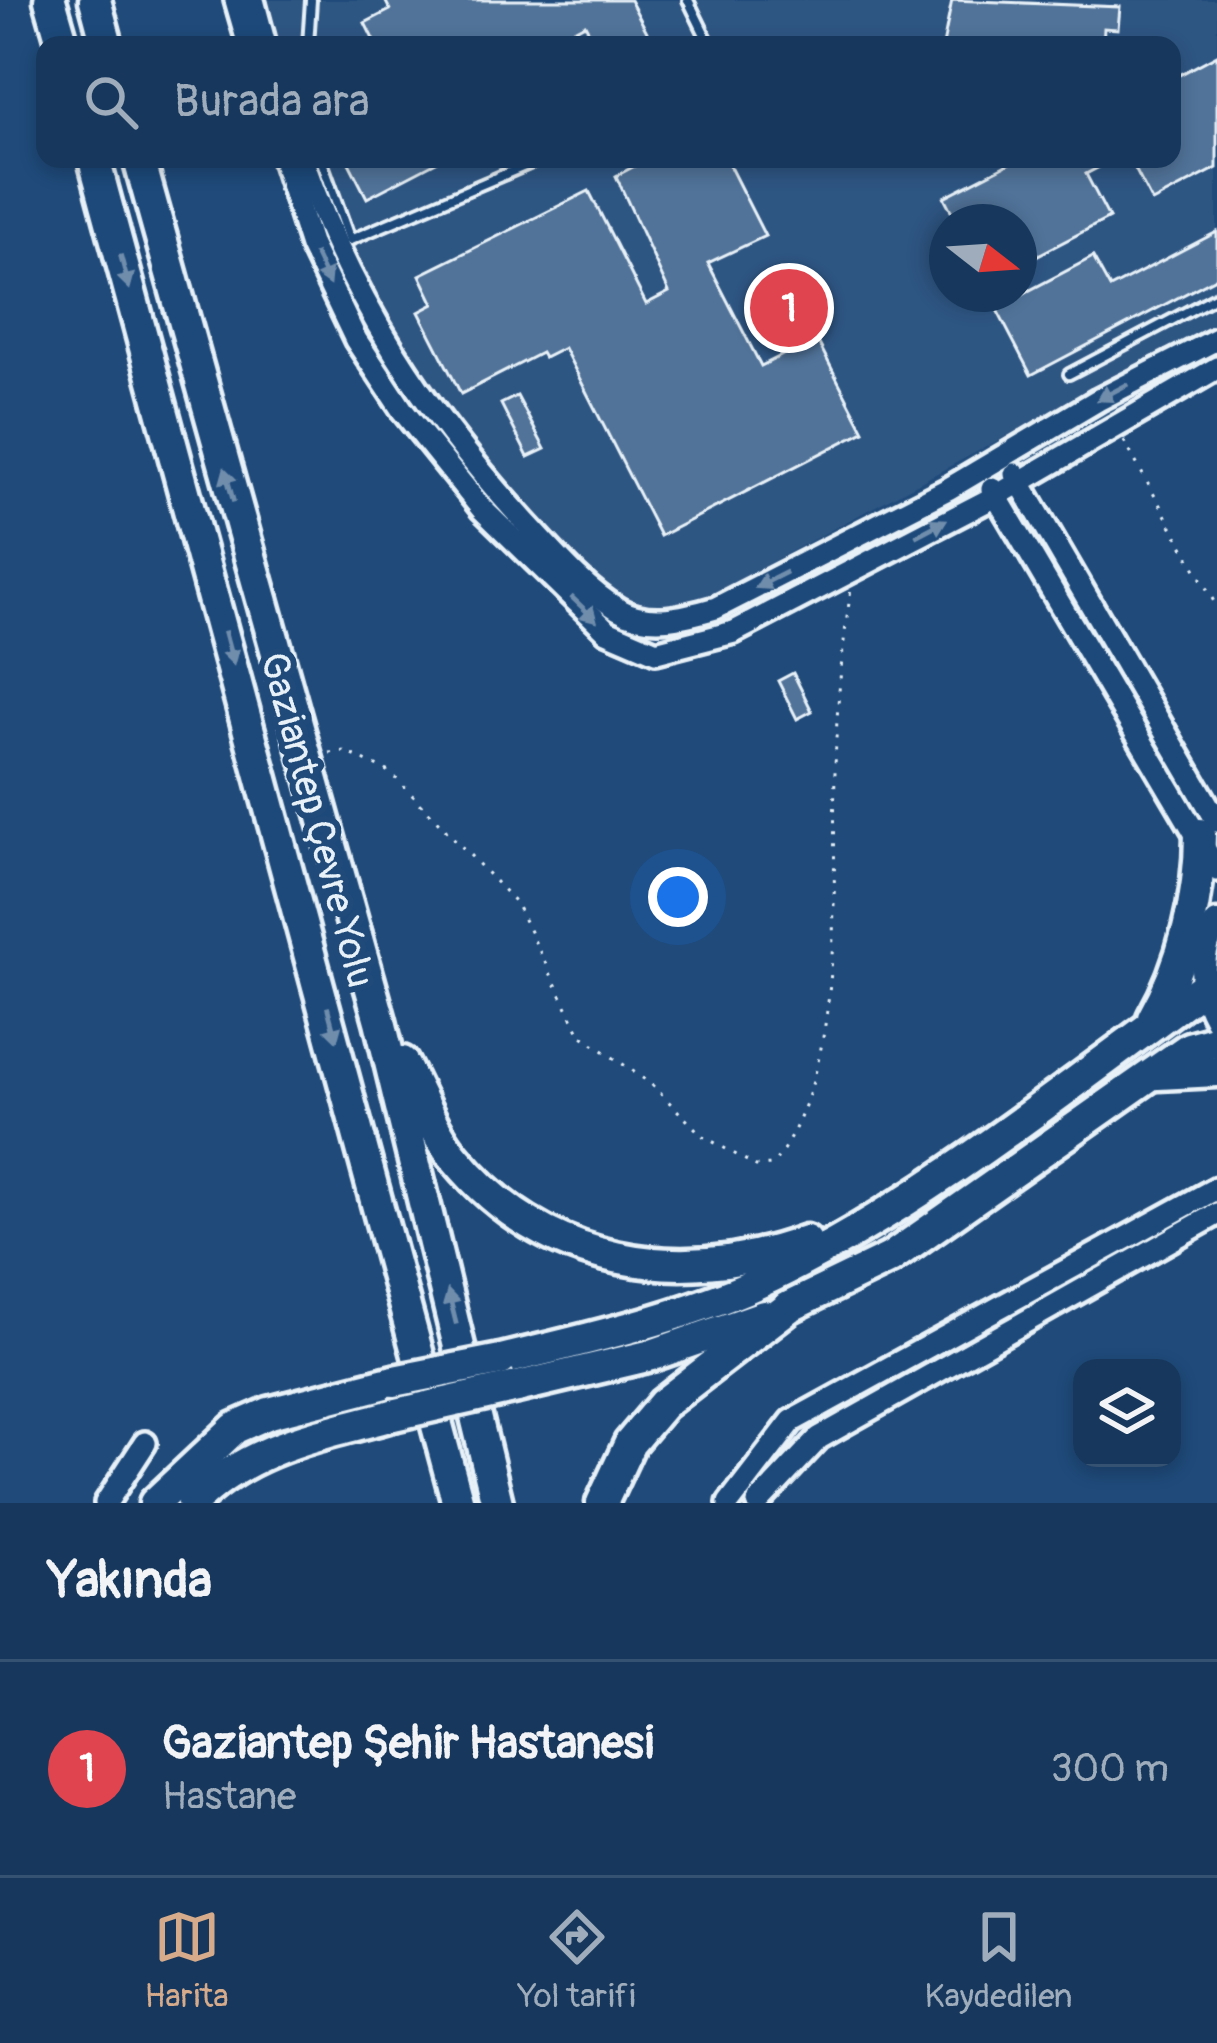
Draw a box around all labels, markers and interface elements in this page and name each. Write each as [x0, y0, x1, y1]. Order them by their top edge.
search box [36, 36, 1181, 168]
icon: search [78, 69, 144, 135]
text: Burada ara [174, 74, 370, 130]
north arrow [929, 204, 1037, 312]
one-way arrow [312, 252, 332, 287]
one-way arrow [117, 254, 136, 291]
pin: 1 [750, 263, 828, 353]
one-way arrow [1096, 382, 1131, 402]
one-way arrow [219, 466, 237, 503]
one-way arrow [914, 518, 949, 539]
one-way arrow [754, 569, 789, 589]
one-way arrow [570, 595, 598, 623]
one-way arrow [221, 629, 240, 666]
street label: Gaziantep Çevre Yolu [249, 647, 385, 993]
your location [648, 867, 708, 927]
one-way arrow [323, 1006, 342, 1043]
one-way arrow [442, 1288, 461, 1325]
map controls [1073, 1359, 1181, 1467]
button: layers [1073, 1359, 1181, 1467]
text: Yakında [48, 1549, 212, 1613]
text: Gaziantep Şehir Hastanesi [162, 1716, 654, 1772]
text: 1 [79, 1744, 95, 1793]
text: 300 m [1051, 1744, 1169, 1793]
text: Hastane [162, 1772, 296, 1821]
tab: Harita [144, 1904, 229, 2017]
tab: Yol tarifi [518, 1904, 636, 2017]
tab: Kaydedilen [925, 1904, 1073, 2017]

